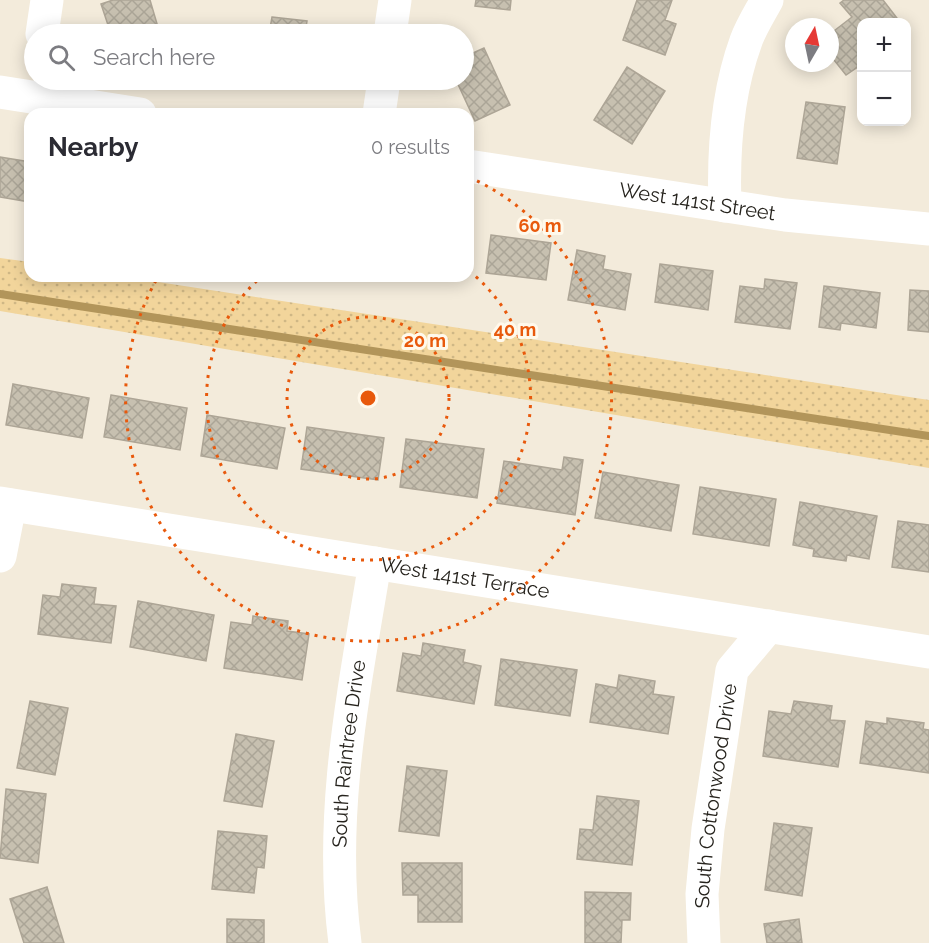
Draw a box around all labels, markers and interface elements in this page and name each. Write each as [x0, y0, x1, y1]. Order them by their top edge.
north arrow [785, 18, 839, 72]
map controls [857, 18, 911, 126]
button: + [857, 18, 911, 72]
search box [24, 24, 474, 90]
icon: search [45, 41, 78, 74]
text: Search here [93, 44, 215, 70]
button: − [857, 72, 911, 126]
text: Nearby [48, 132, 138, 162]
text: 0 results [371, 135, 450, 159]
street label: West 141st Street [617, 178, 777, 225]
text: 60 m [518, 215, 562, 236]
text: 40 m [494, 319, 536, 340]
text: 20 m [404, 330, 446, 351]
centre of rings [358, 388, 378, 408]
street label: West 141st Terrace [379, 552, 552, 603]
street label: South Raintree Drive [328, 658, 371, 848]
street label: South Cottonwood Drive [690, 682, 742, 909]

